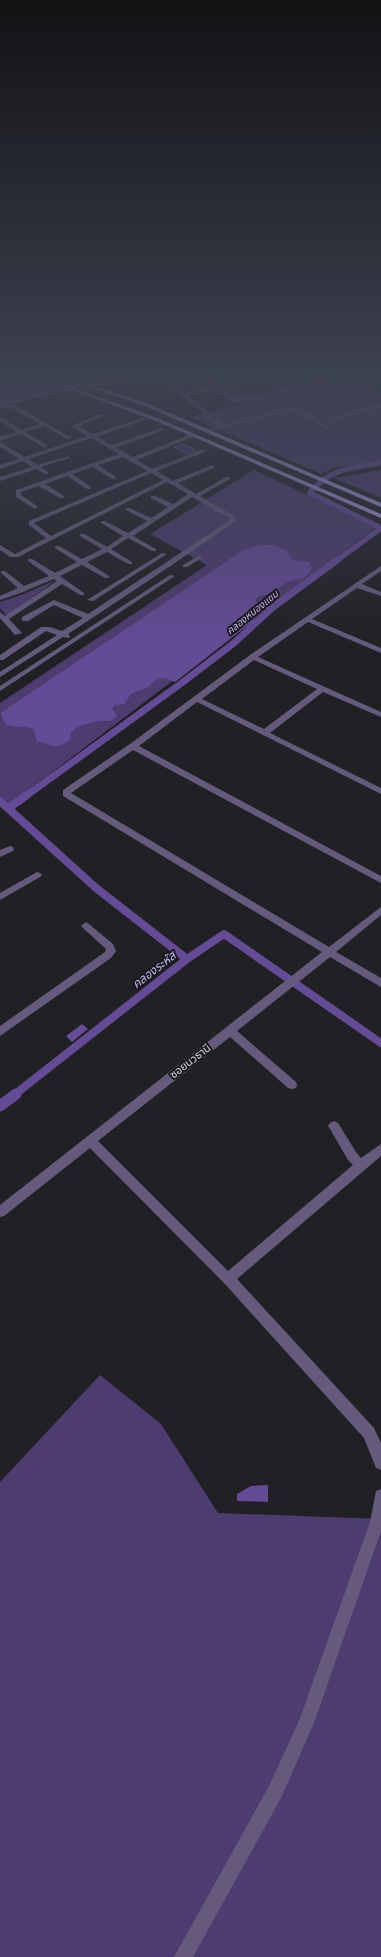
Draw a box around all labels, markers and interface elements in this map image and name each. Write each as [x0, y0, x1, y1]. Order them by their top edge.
water label: คลองหนองแขม [223, 586, 282, 637]
water label: คลองระหัส [128, 946, 181, 992]
street label: ซอยนวธานี [166, 1040, 213, 1081]

